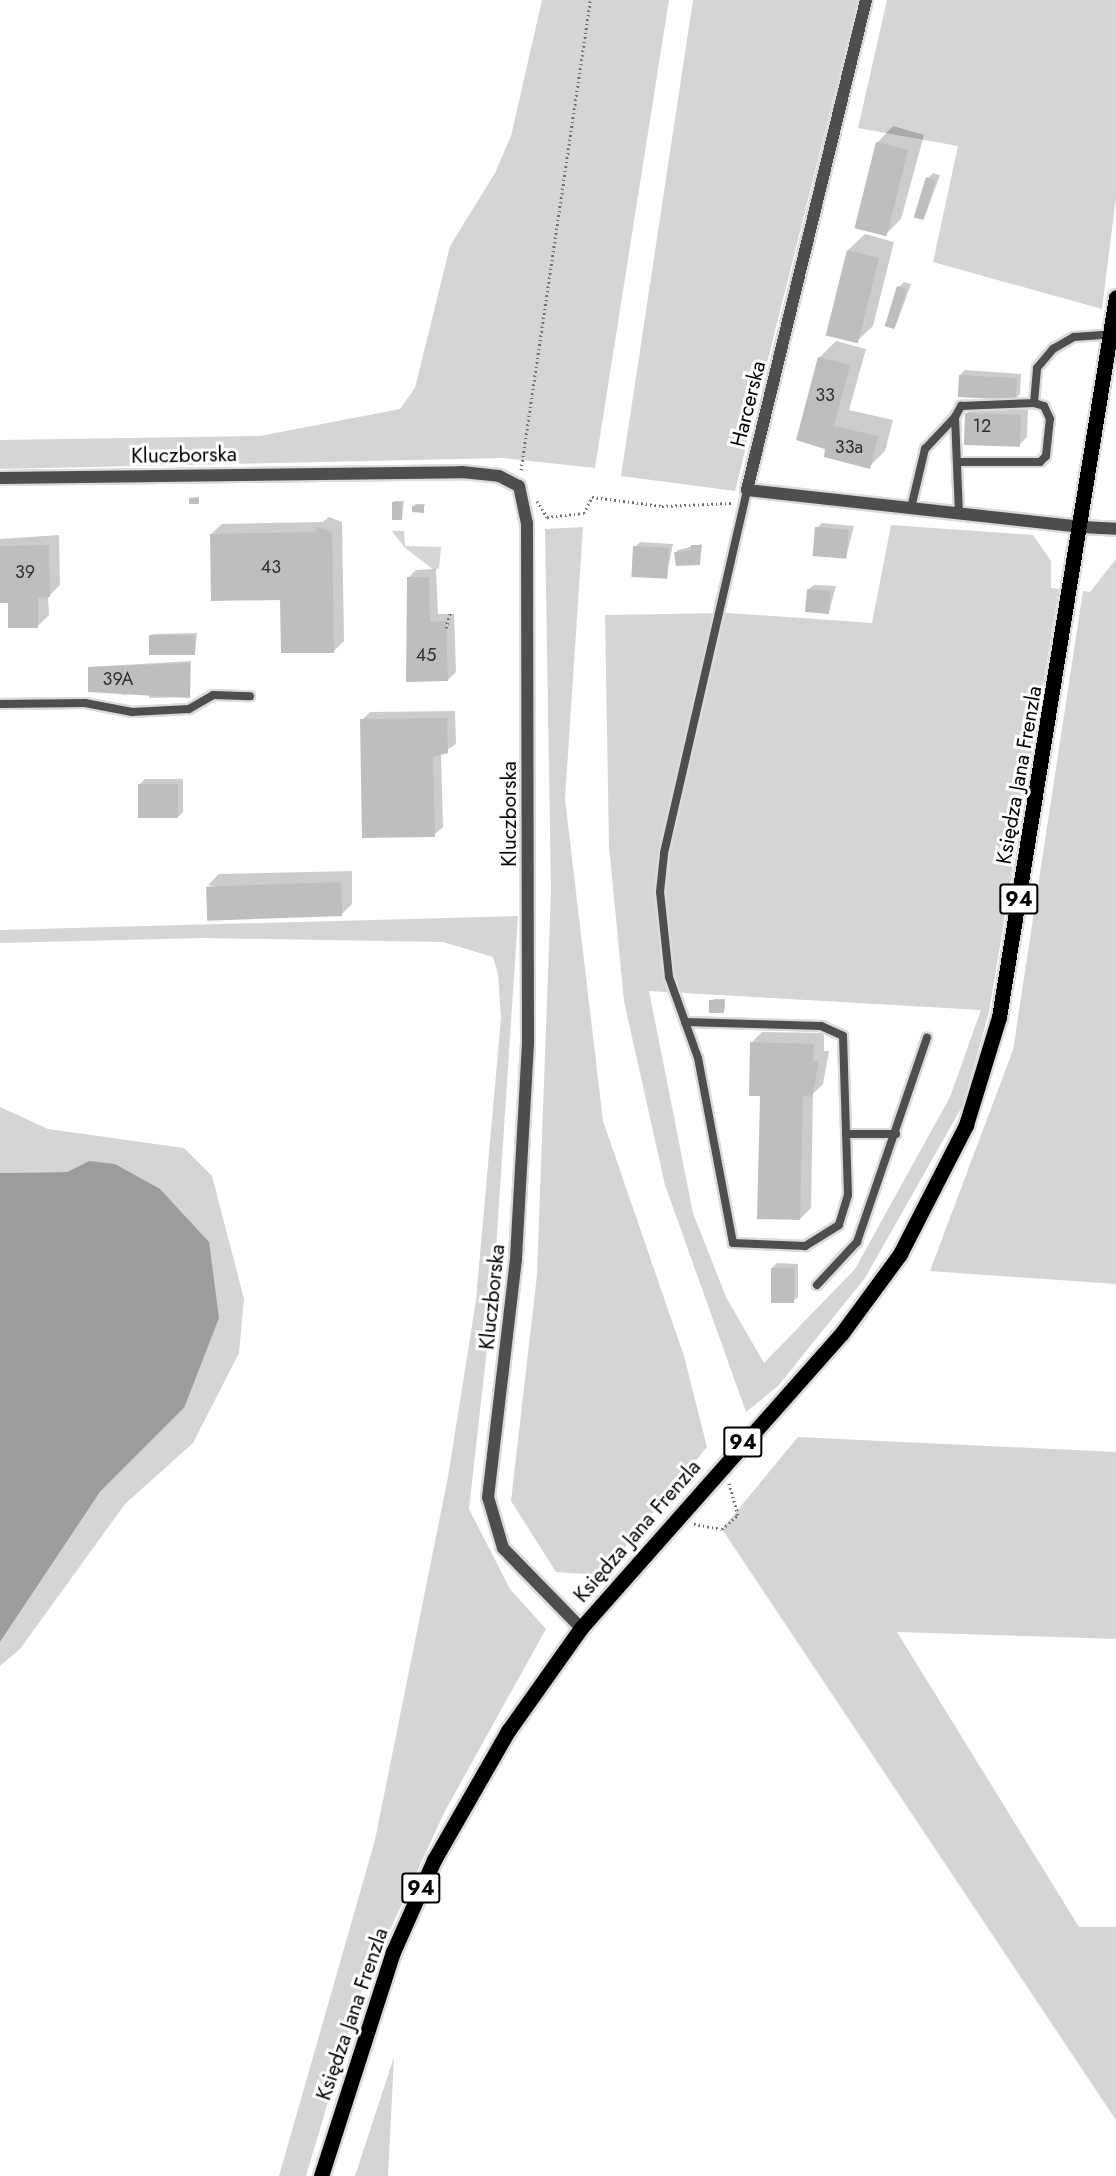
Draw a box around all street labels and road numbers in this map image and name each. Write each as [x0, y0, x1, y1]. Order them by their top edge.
street label: Harcerska [725, 358, 771, 450]
street label: Kluczborska [131, 441, 237, 469]
street label: Księdza Jana Frenzla [991, 684, 1047, 866]
street label: Kluczborska [496, 761, 522, 867]
road number: 94 [998, 882, 1040, 916]
street label: Kluczborska [474, 1243, 510, 1351]
road number: 94 [722, 1425, 764, 1459]
street label: Księdza Jana Frenzla [568, 1455, 706, 1607]
road number: 94 [400, 1871, 442, 1905]
street label: Księdza Jana Frenzla [311, 1925, 393, 2103]

